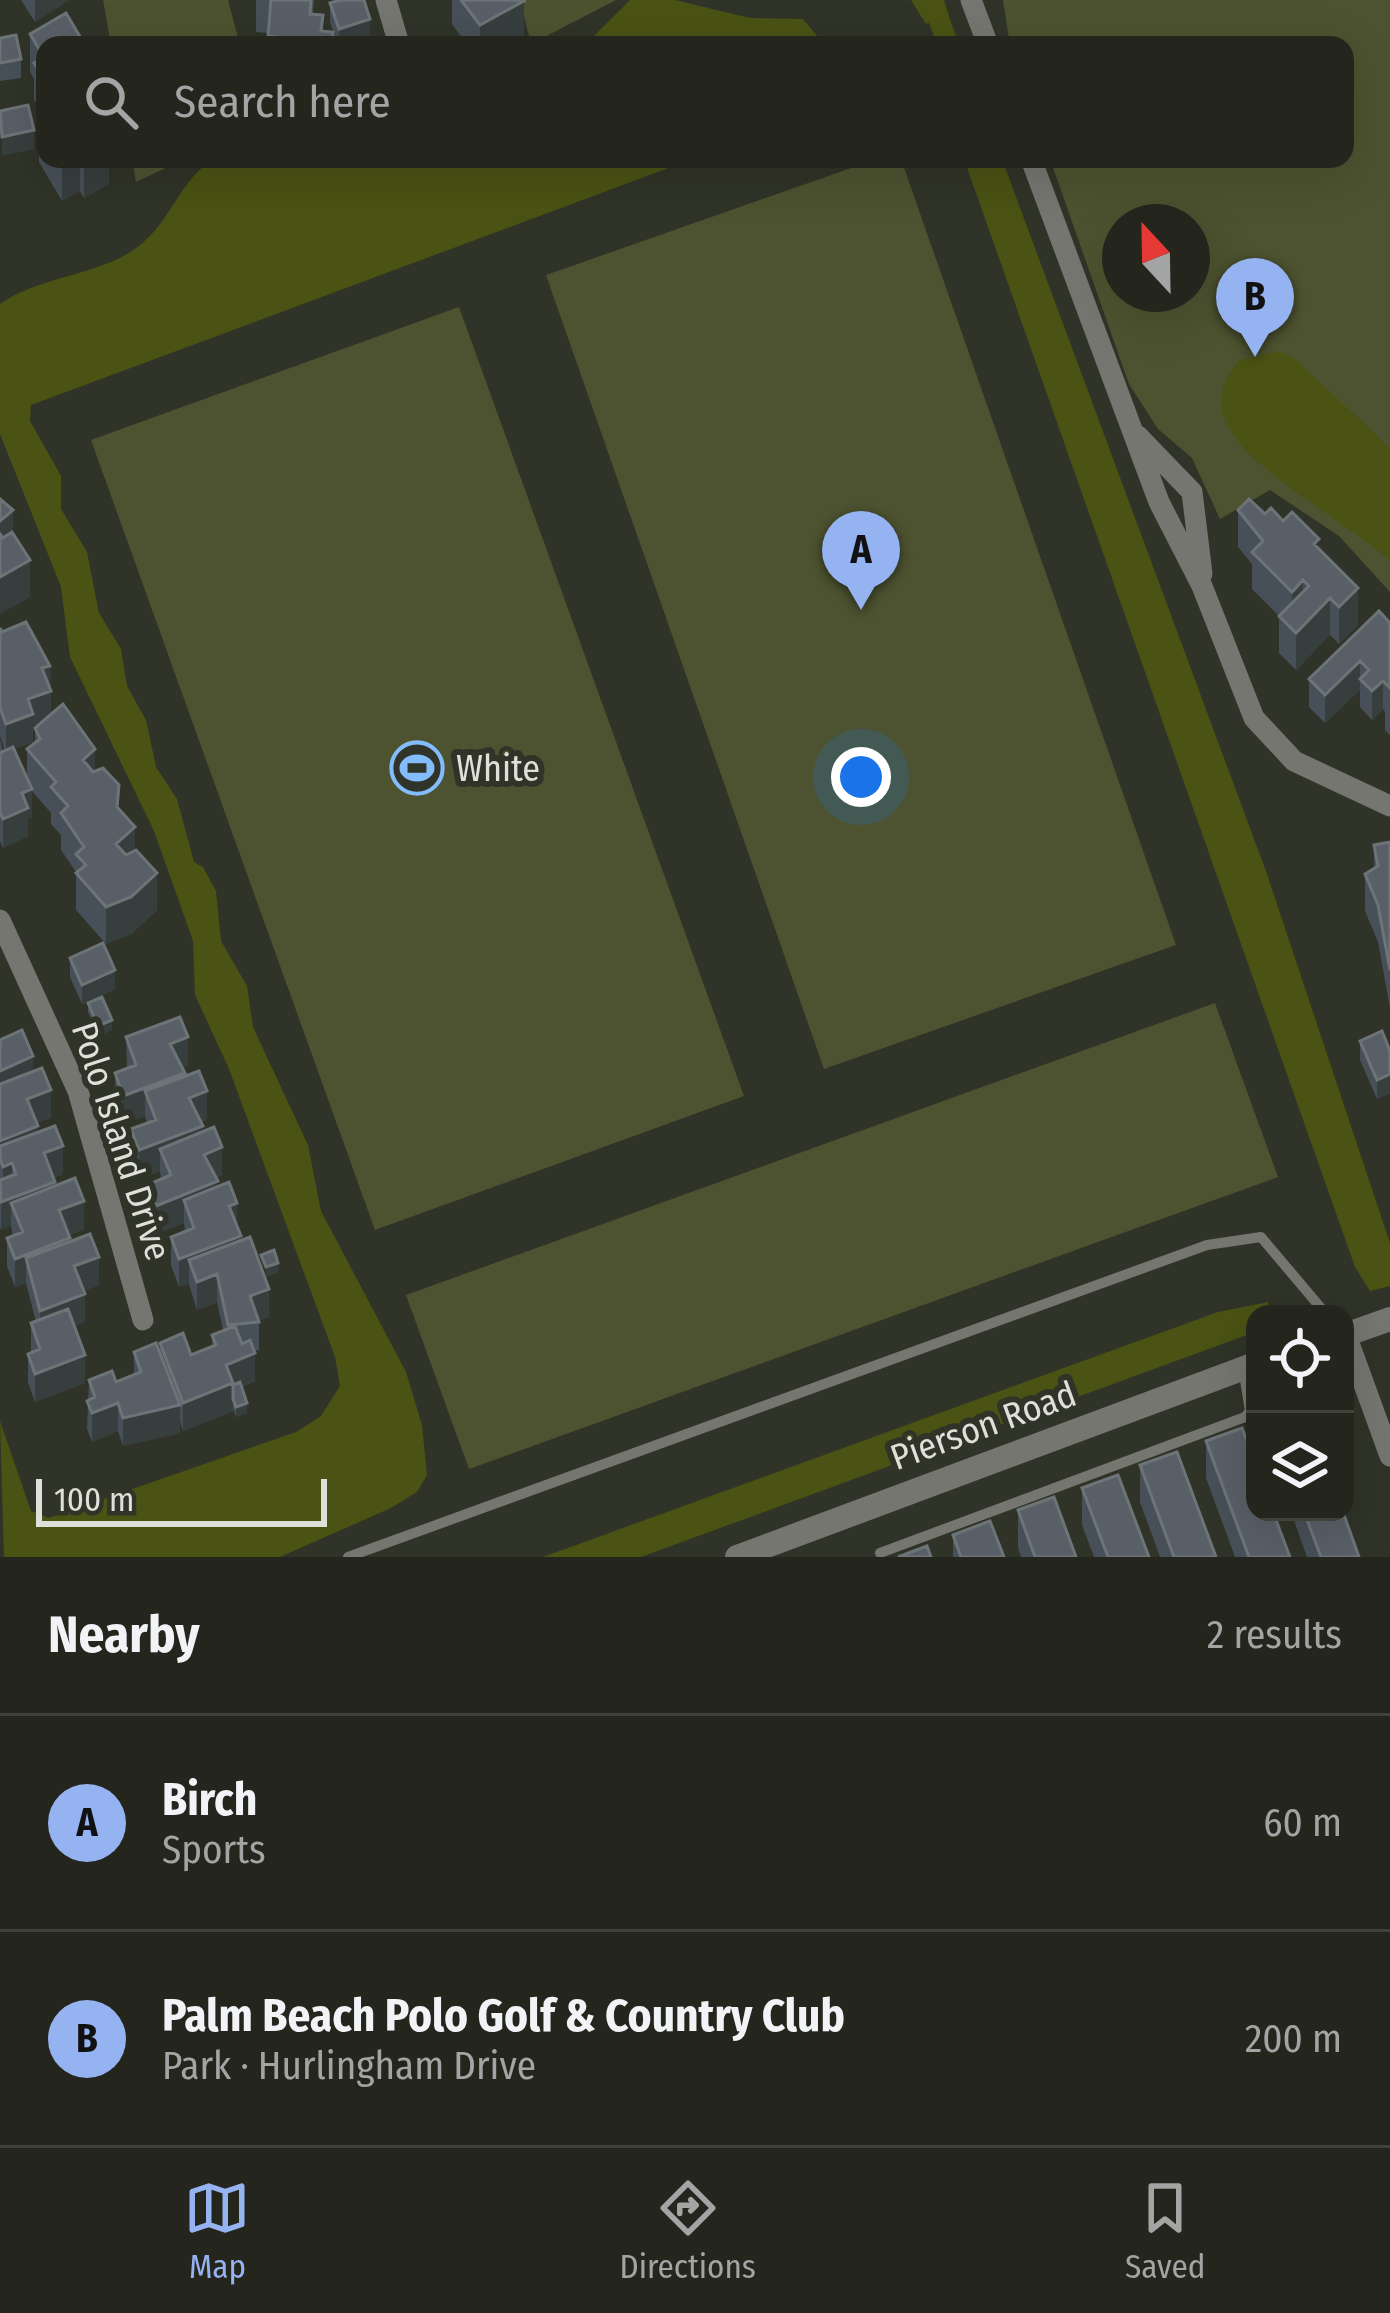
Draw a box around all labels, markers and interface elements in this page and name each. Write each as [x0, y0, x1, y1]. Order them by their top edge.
search box [36, 36, 1354, 168]
icon: search [78, 69, 144, 135]
text: Search here [174, 75, 391, 129]
north arrow [1102, 204, 1210, 312]
pin: B [1216, 258, 1294, 357]
pin: A [822, 511, 900, 610]
sports icon: White [389, 740, 445, 796]
place label: White [456, 747, 540, 791]
your location [831, 747, 891, 807]
street label: Polo Island Drive [62, 1017, 180, 1266]
map controls [1246, 1305, 1354, 1521]
button: locate [1246, 1305, 1354, 1413]
street label: Pierson Road [885, 1372, 1082, 1480]
button: layers [1246, 1413, 1354, 1521]
scale bar [36, 1473, 327, 1526]
text: 100 m [54, 1480, 134, 1520]
text: Nearby [48, 1604, 200, 1666]
text: 2 results [1207, 1612, 1342, 1658]
text: Birch [162, 1773, 257, 1827]
text: A [76, 1800, 98, 1846]
text: 60 m [1263, 1800, 1342, 1846]
text: Sports [162, 1827, 266, 1873]
text: Palm Beach Polo Golf & Country Club [162, 1989, 845, 2043]
text: B [76, 2016, 98, 2062]
text: 200 m [1245, 2016, 1342, 2062]
text: Park · Hurlingham Drive [162, 2043, 536, 2089]
tab: Map [184, 2175, 250, 2287]
tab: Directions [619, 2175, 756, 2287]
tab: Saved [1125, 2175, 1205, 2287]

